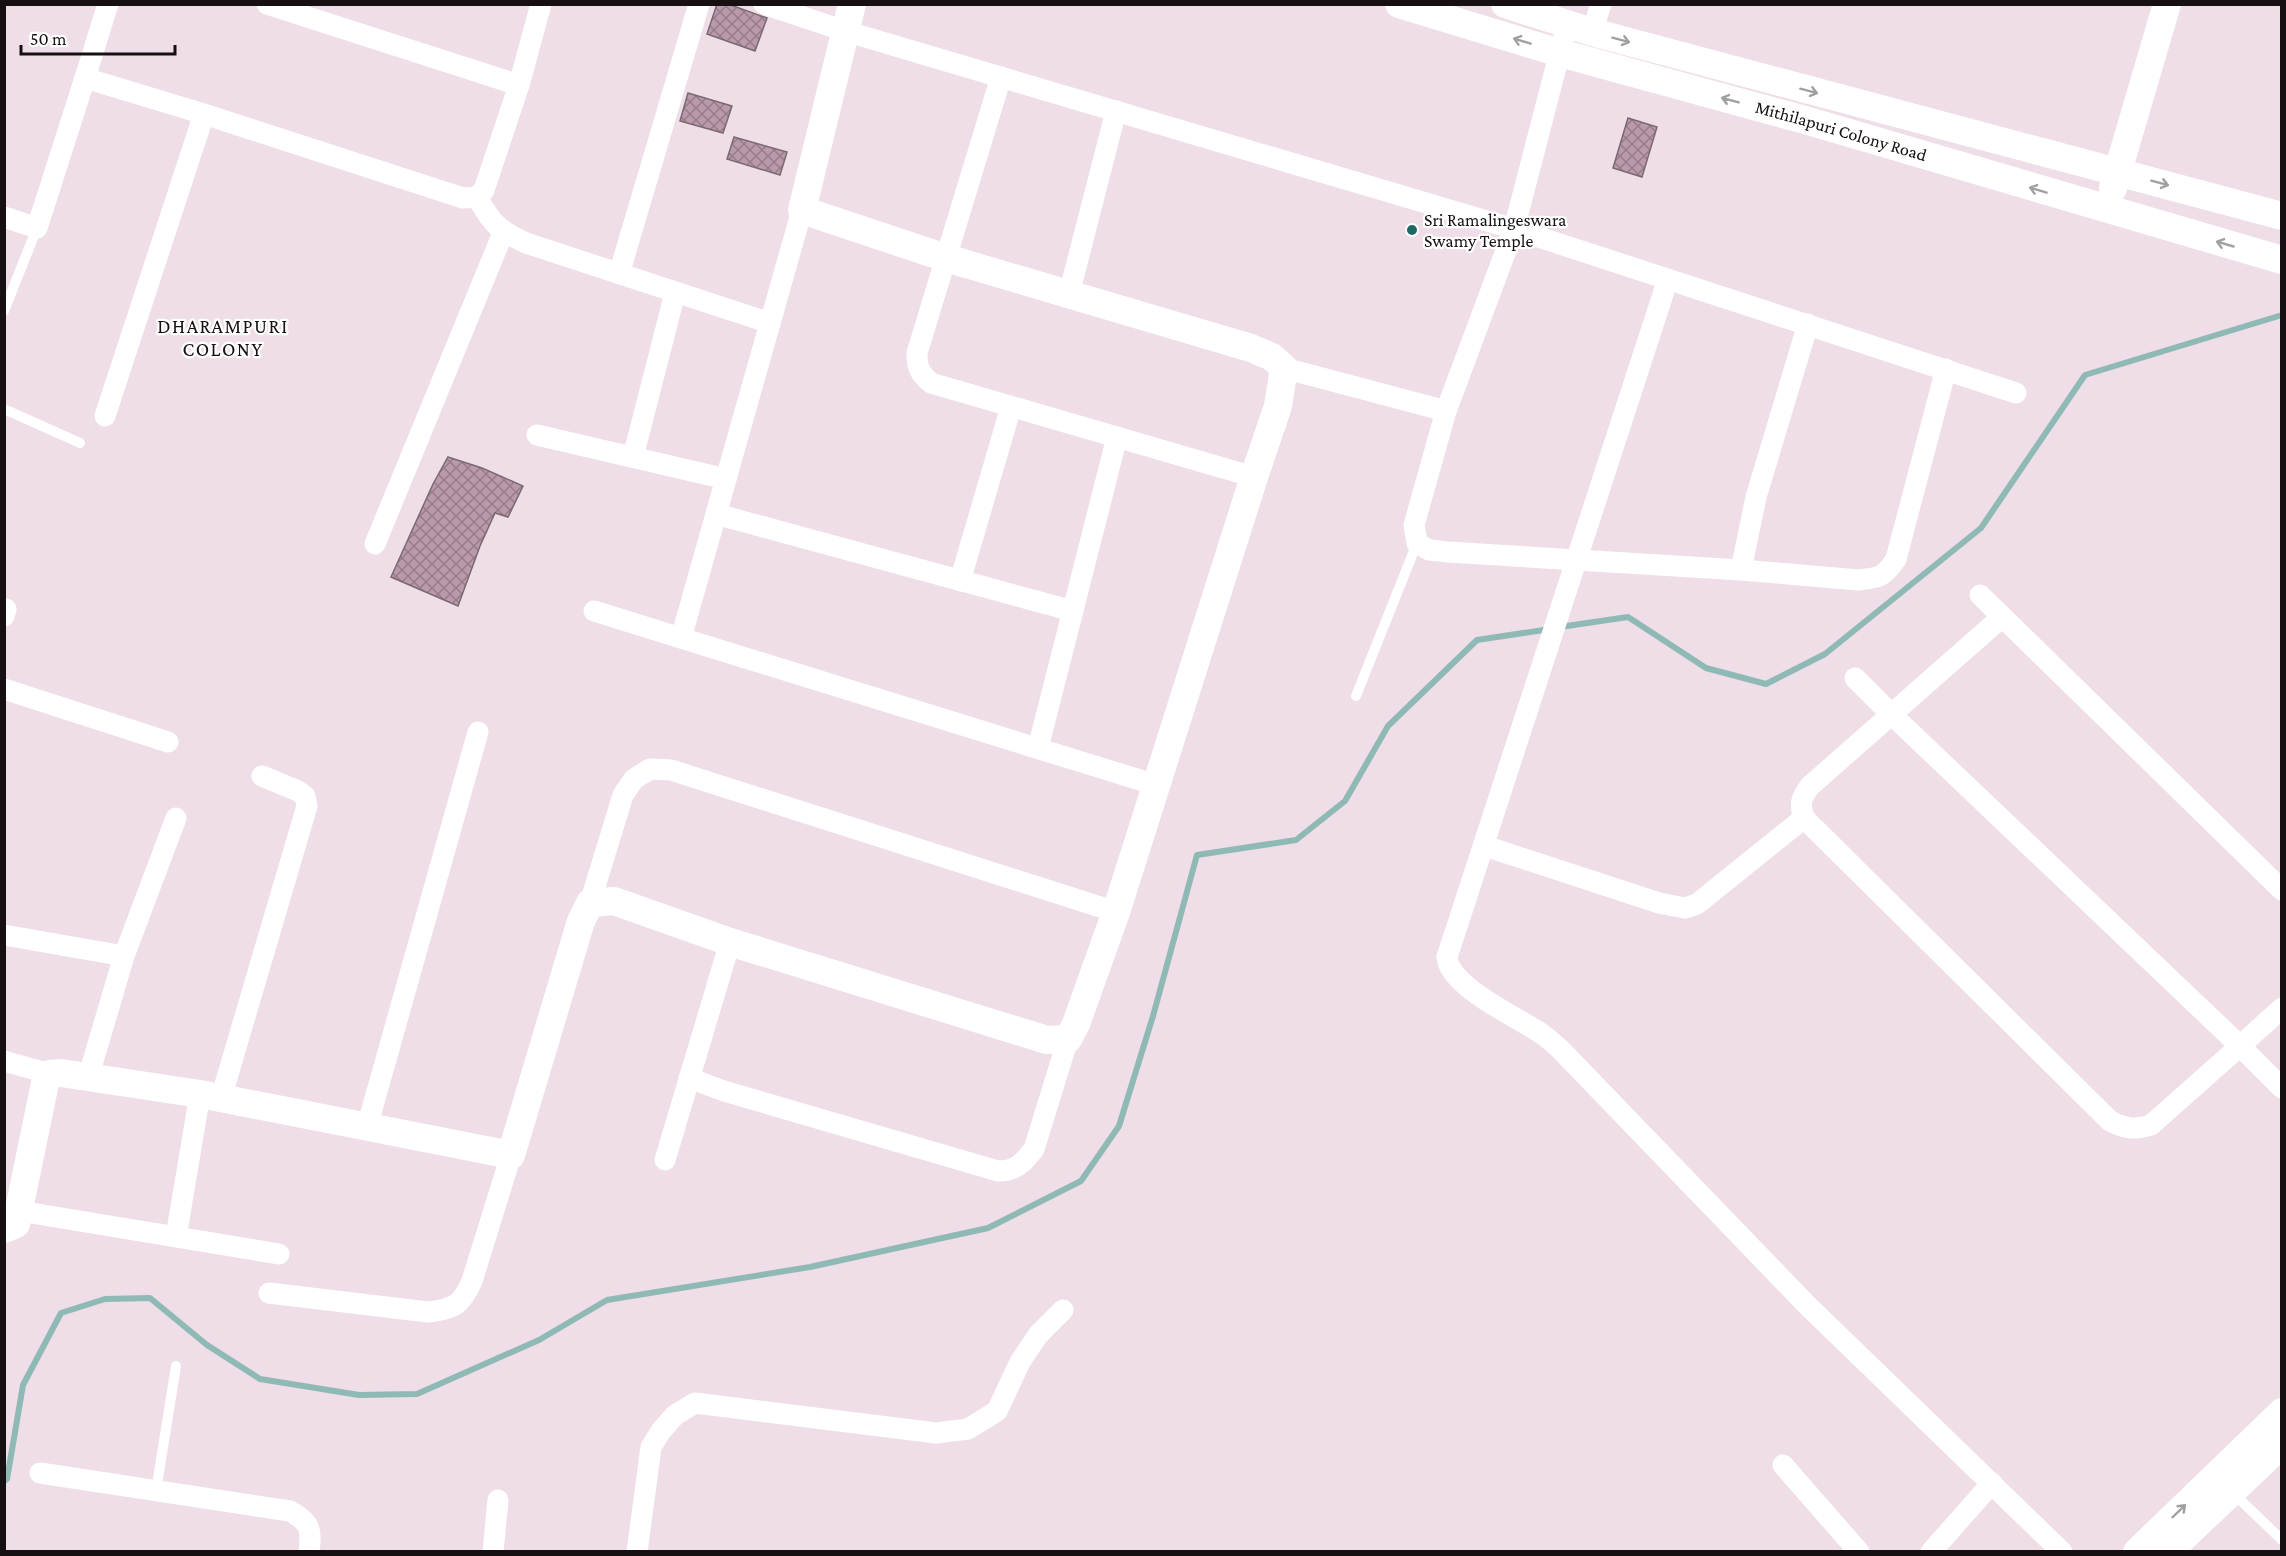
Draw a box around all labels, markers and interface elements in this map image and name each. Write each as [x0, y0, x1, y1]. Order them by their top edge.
scale bar [21, 18, 176, 56]
text: 50 m [30, 29, 67, 49]
one-way arrow [1513, 35, 1532, 46]
one-way arrow [1611, 35, 1630, 46]
one-way arrow [1799, 86, 1818, 97]
one-way arrow [1721, 93, 1740, 105]
street label: Mithilapuri Colony Road [1753, 97, 1930, 165]
one-way arrow [2150, 178, 2169, 190]
one-way arrow [2029, 184, 2048, 195]
place label: Sri Ramalingeswara Swamy Temple [1424, 210, 1566, 251]
marker: Sri Ramalingeswara Swamy Temple [1405, 223, 1419, 237]
one-way arrow [2216, 238, 2235, 249]
district label: DHARAMPURI COLONY [157, 315, 289, 360]
one-way arrow [2172, 1504, 2187, 1518]

